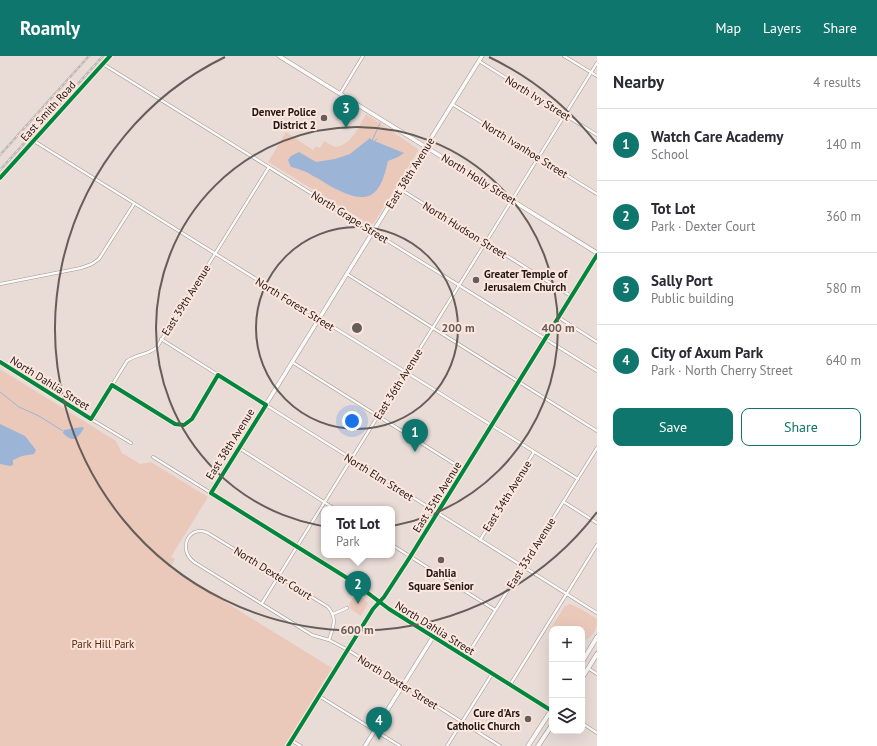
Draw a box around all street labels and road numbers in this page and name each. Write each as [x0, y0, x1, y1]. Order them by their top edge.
street label: North Ivy Street [503, 72, 573, 124]
street label: East Smith Road [17, 78, 79, 144]
street label: North Ivanhoe Street [479, 117, 571, 181]
street label: East 38th Avenue [383, 134, 438, 211]
street label: North Holly Street [439, 150, 519, 208]
street label: North Grape Street [309, 188, 391, 247]
street label: North Hudson Street [420, 198, 510, 262]
street label: East 39th Avenue [159, 261, 214, 338]
street label: North Forest Street [253, 274, 337, 334]
street label: East 36th Avenue [371, 345, 426, 422]
street label: North Dahlia Street [8, 353, 93, 413]
street label: East 38th Avenue [203, 405, 258, 482]
street label: North Elm Street [342, 450, 416, 504]
street label: East 34th Avenue [480, 457, 535, 534]
street label: East 35th Avenue [410, 458, 465, 535]
street label: East 33rd Avenue [504, 514, 559, 591]
street label: North Dexter Court [231, 543, 315, 603]
street label: North Dahlia Street [393, 598, 478, 658]
street label: North Dexter Street [355, 652, 441, 713]

